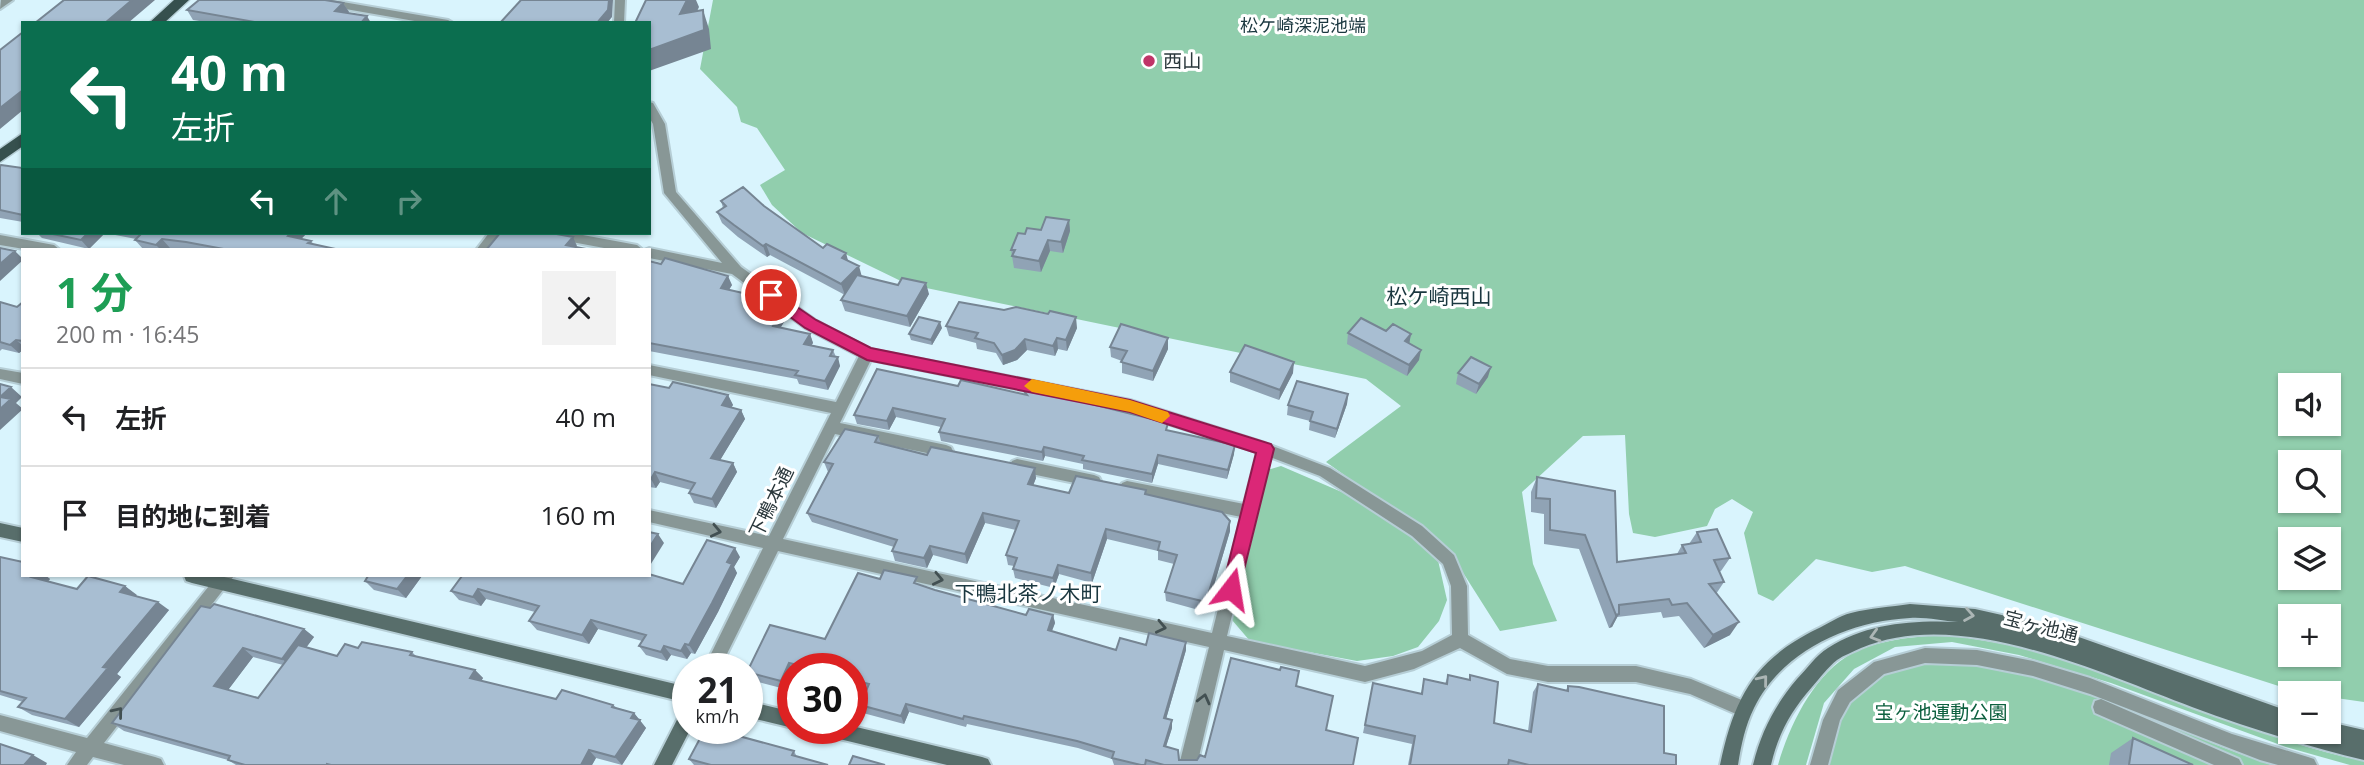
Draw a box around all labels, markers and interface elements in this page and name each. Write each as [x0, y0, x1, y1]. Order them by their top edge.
district label: 松ケ崎深泥池端 [1240, 13, 1366, 37]
text: 40 m [171, 39, 288, 105]
place label: 西山 [1163, 48, 1201, 74]
icon: left [56, 49, 147, 140]
marker: 西山 [1141, 53, 1157, 69]
text: 左折 [171, 105, 235, 148]
icon: left [244, 182, 282, 220]
icon: ahead [317, 182, 355, 220]
icon: right [390, 182, 428, 220]
text: 1 分 [56, 263, 133, 320]
pin [741, 265, 801, 325]
button: close [542, 271, 616, 345]
icon: arrive [752, 276, 790, 314]
district label: 松ケ崎西山 [1387, 282, 1492, 310]
text: 200 m · 16:45 [56, 318, 199, 350]
map controls [2278, 373, 2341, 744]
button: sound [2278, 373, 2341, 436]
icon: left [56, 398, 94, 436]
text: 40 m [555, 399, 616, 435]
text: 左折 [115, 400, 167, 436]
button: search [2278, 450, 2341, 513]
street label: 下鴨本通 [743, 462, 799, 542]
icon: arrive [56, 496, 94, 534]
text: 160 m [541, 497, 616, 533]
text: 目的地に到着 [115, 498, 271, 534]
one-way arrow [710, 522, 722, 537]
button: layers [2278, 527, 2341, 590]
position arrow [1194, 552, 1268, 626]
one-way arrow [932, 570, 944, 585]
district label: 下鴨北茶ノ木町 [955, 579, 1102, 607]
street label: 宝ヶ池通 [2001, 604, 2081, 648]
button: + [2278, 604, 2341, 667]
one-way arrow [1963, 607, 1974, 622]
one-way arrow [1155, 618, 1167, 633]
one-way arrow [1869, 627, 1881, 642]
speed limit sign: 30 [777, 653, 868, 744]
text: 21 [697, 666, 738, 713]
one-way arrow [1754, 676, 1767, 688]
button: − [2278, 681, 2341, 744]
one-way arrow [1196, 693, 1211, 705]
park label: 宝ヶ池運動公園 [1874, 699, 2008, 725]
text: km/h [696, 704, 739, 728]
one-way arrow [110, 707, 123, 719]

